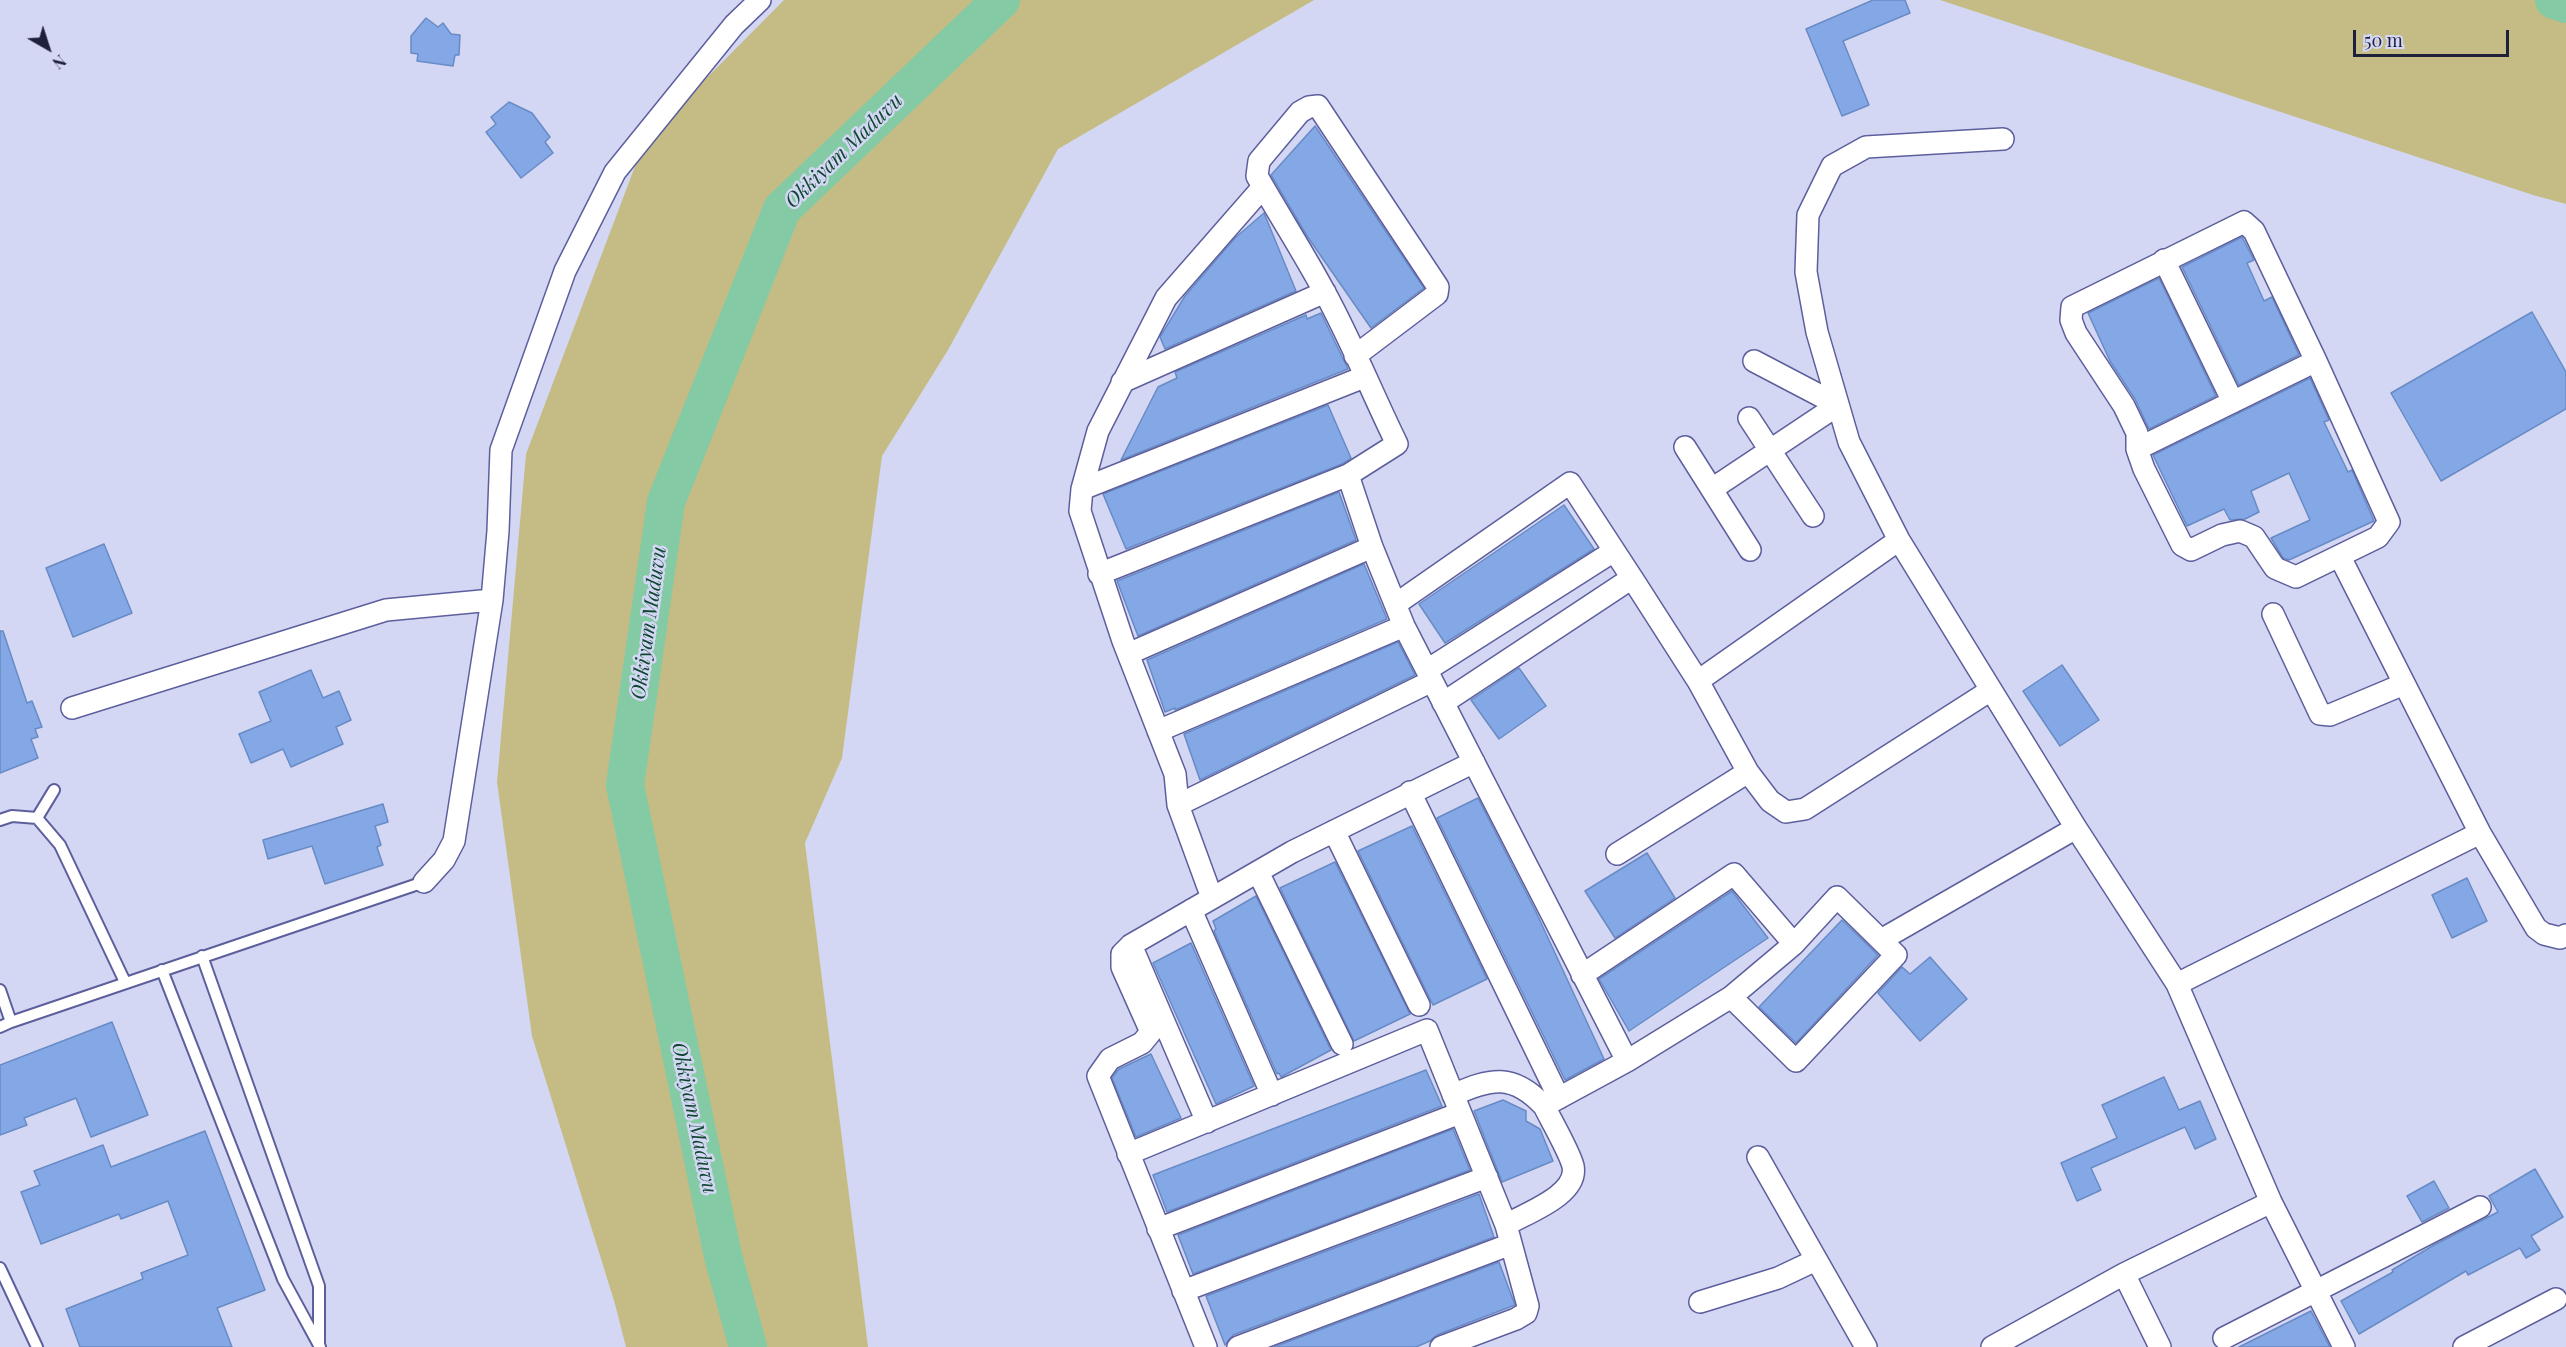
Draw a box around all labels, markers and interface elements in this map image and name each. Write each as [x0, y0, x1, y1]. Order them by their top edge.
north arrow [18, 18, 78, 78]
scale bar [2356, 18, 2512, 56]
text: 50 m [2364, 28, 2403, 52]
text: N [49, 51, 71, 74]
water label: Okkiyam Maduvu [780, 89, 908, 213]
water label: Okkiyam Maduvu [626, 545, 672, 701]
water label: Okkiyam Maduvu [666, 1040, 722, 1196]

